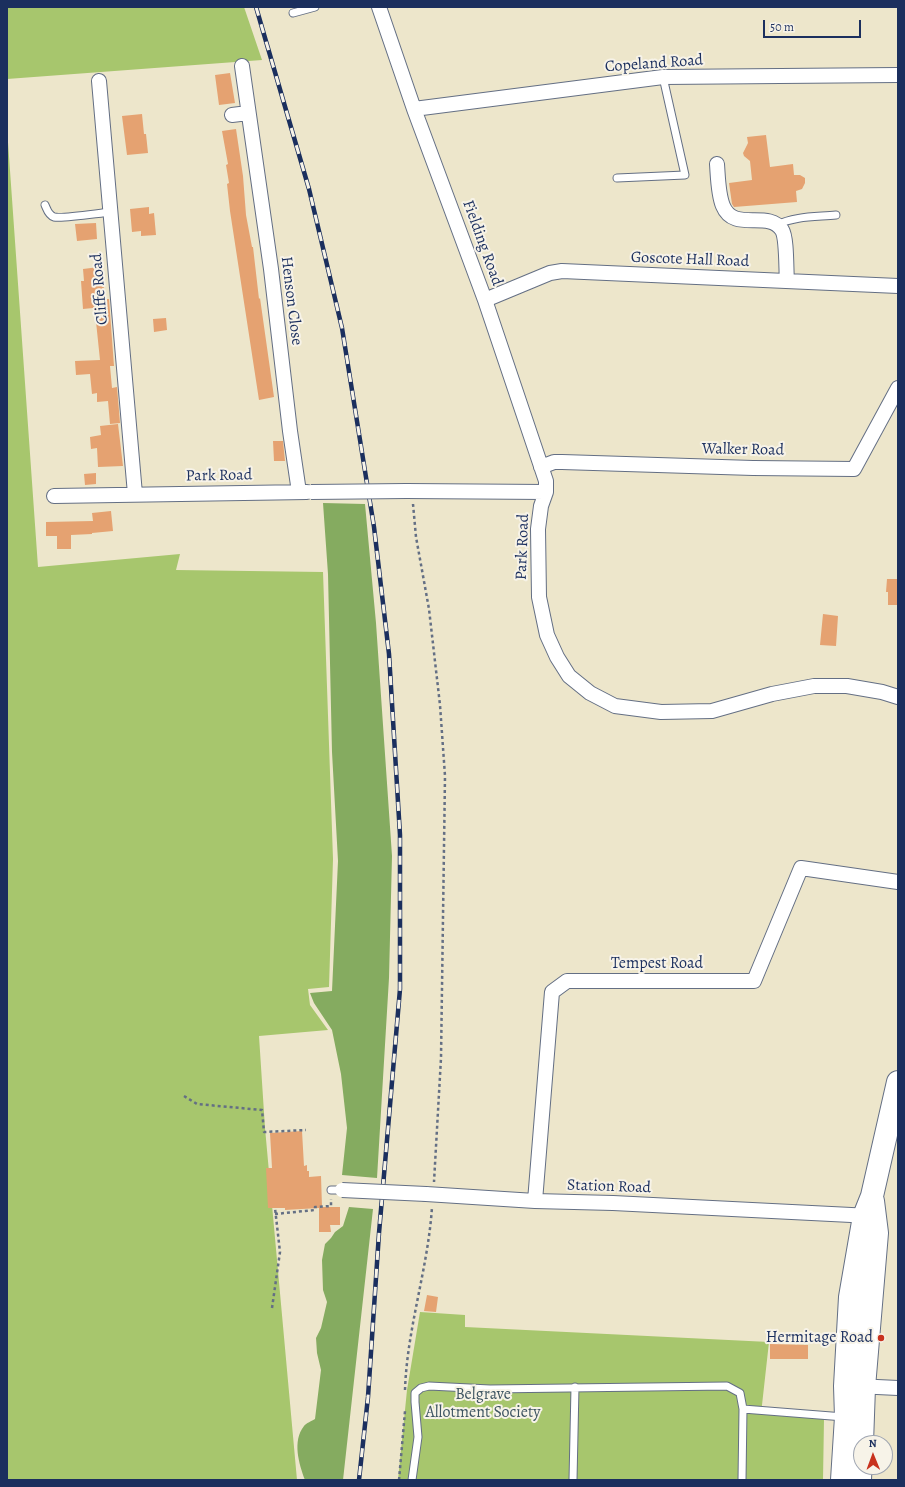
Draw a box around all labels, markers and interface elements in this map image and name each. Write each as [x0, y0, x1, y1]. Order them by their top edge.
scale bar [765, 12, 863, 38]
text: 50 m [770, 19, 794, 35]
street label: Copeland Road [604, 51, 704, 77]
street label: Fielding Road [458, 198, 506, 288]
street label: Goscote Hall Road [631, 248, 749, 272]
street label: Cliffe Road [87, 252, 113, 326]
street label: Henson Close [276, 255, 306, 347]
street label: Walker Road [702, 440, 784, 460]
street label: Park Road [186, 466, 252, 486]
street label: Park Road [512, 513, 534, 581]
street label: Tempest Road [611, 954, 703, 974]
street label: Station Road [567, 1176, 651, 1198]
place label: Hermitage Road [766, 1328, 873, 1348]
marker: Hermitage Road [876, 1333, 886, 1343]
park label: Belgrave Allotment Society [426, 1385, 540, 1423]
north arrow [853, 1435, 893, 1475]
text: N [869, 1436, 877, 1451]

